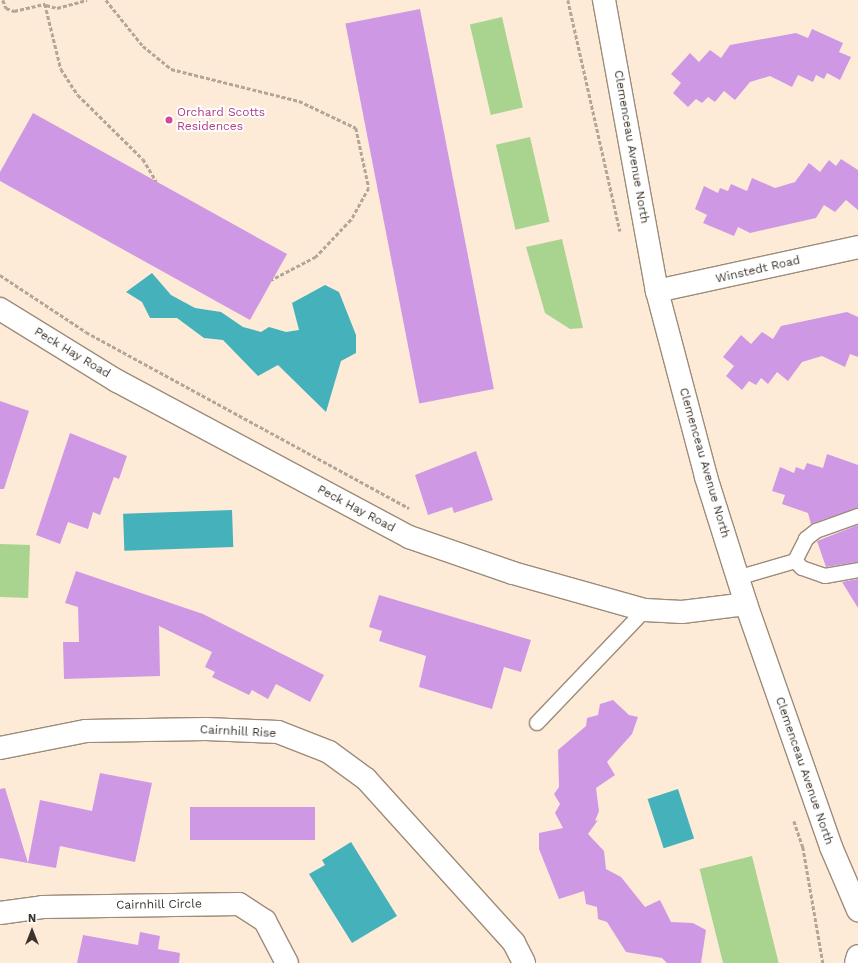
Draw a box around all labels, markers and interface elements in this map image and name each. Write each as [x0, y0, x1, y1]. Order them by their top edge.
street label: Clemenceau Avenue North [610, 69, 652, 225]
place label: Orchard Scotts Residences [177, 106, 265, 134]
marker: Orchard Scotts Residences [164, 115, 174, 125]
street label: Winstedt Road [714, 253, 802, 287]
street label: Peck Hay Road [31, 325, 113, 381]
street label: Clemenceau Avenue North [676, 386, 732, 540]
street label: Peck Hay Road [314, 482, 398, 536]
street label: Clemenceau Avenue North [772, 695, 836, 847]
street label: Cairnhill Rise [199, 723, 277, 741]
street label: Cairnhill Circle [116, 897, 202, 913]
north arrow [12, 911, 52, 951]
text: N [28, 912, 36, 925]

